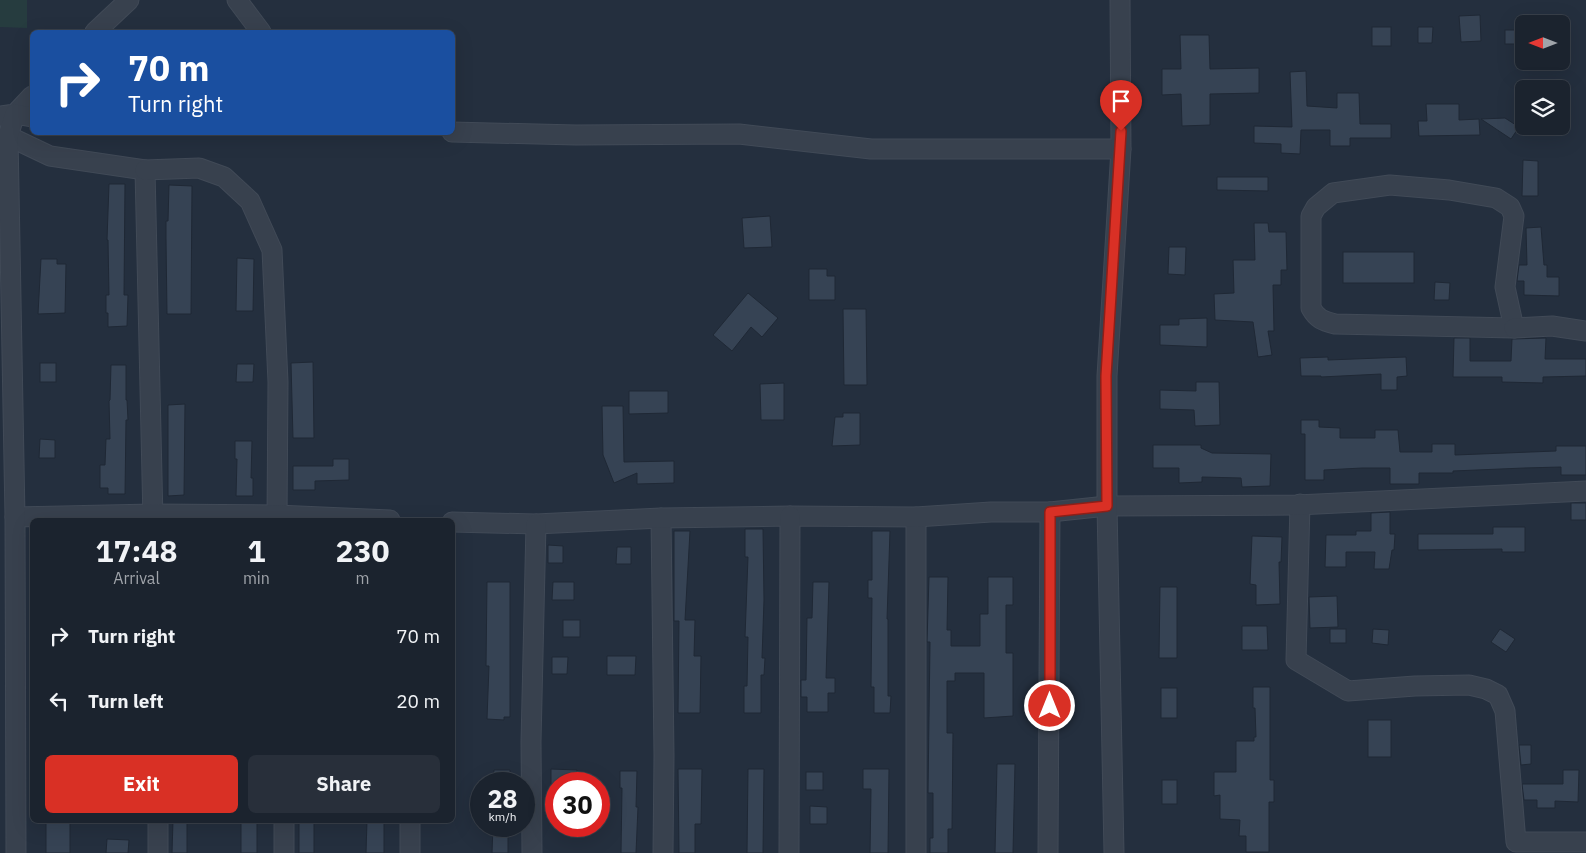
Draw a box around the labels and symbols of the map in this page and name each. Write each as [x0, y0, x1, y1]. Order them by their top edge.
north arrow [1515, 15, 1570, 70]
pin [1100, 80, 1142, 131]
position arrow [1023, 679, 1075, 731]
speed limit sign: 30 [545, 772, 610, 837]

